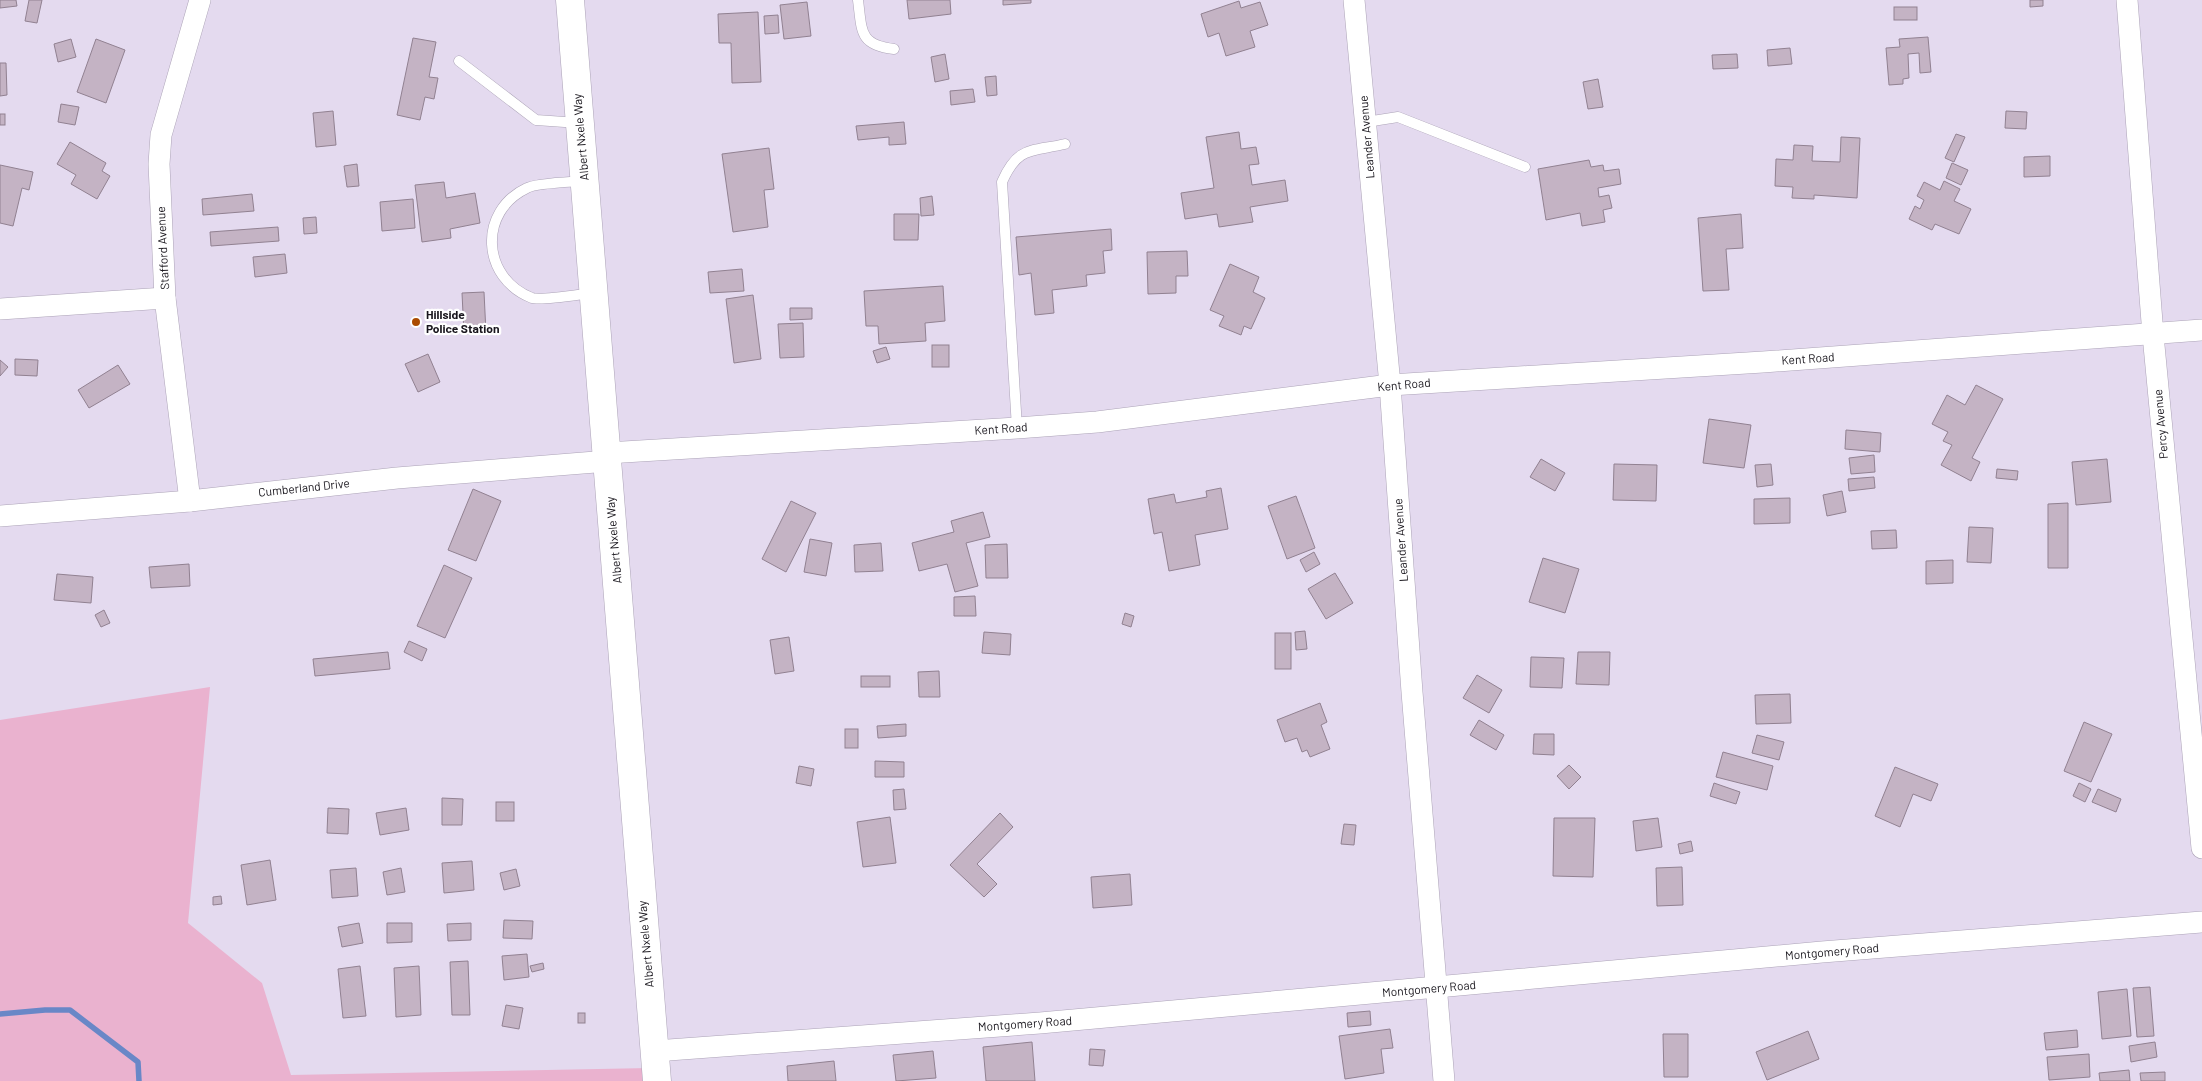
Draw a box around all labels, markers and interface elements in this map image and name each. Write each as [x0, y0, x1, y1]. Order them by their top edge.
street label: Albert Nxele Way [569, 93, 591, 181]
street label: Leander Avenue [1355, 95, 1377, 179]
street label: Stafford Avenue [153, 206, 171, 290]
place label: Hillside Police Station [426, 307, 500, 335]
marker: Hillside Police Station [410, 316, 422, 328]
street label: Kent Road [1781, 349, 1835, 367]
street label: Kent Road [1377, 375, 1431, 393]
street label: Percy Avenue [2150, 389, 2170, 459]
street label: Kent Road [974, 419, 1028, 437]
street label: Cumberland Drive [258, 475, 350, 499]
street label: Albert Nxele Way [602, 496, 624, 584]
street label: Leander Avenue [1390, 498, 1410, 582]
street label: Albert Nxele Way [634, 900, 656, 988]
street label: Montgomery Road [1784, 940, 1879, 962]
street label: Montgomery Road [1381, 977, 1476, 999]
street label: Montgomery Road [977, 1013, 1072, 1033]

